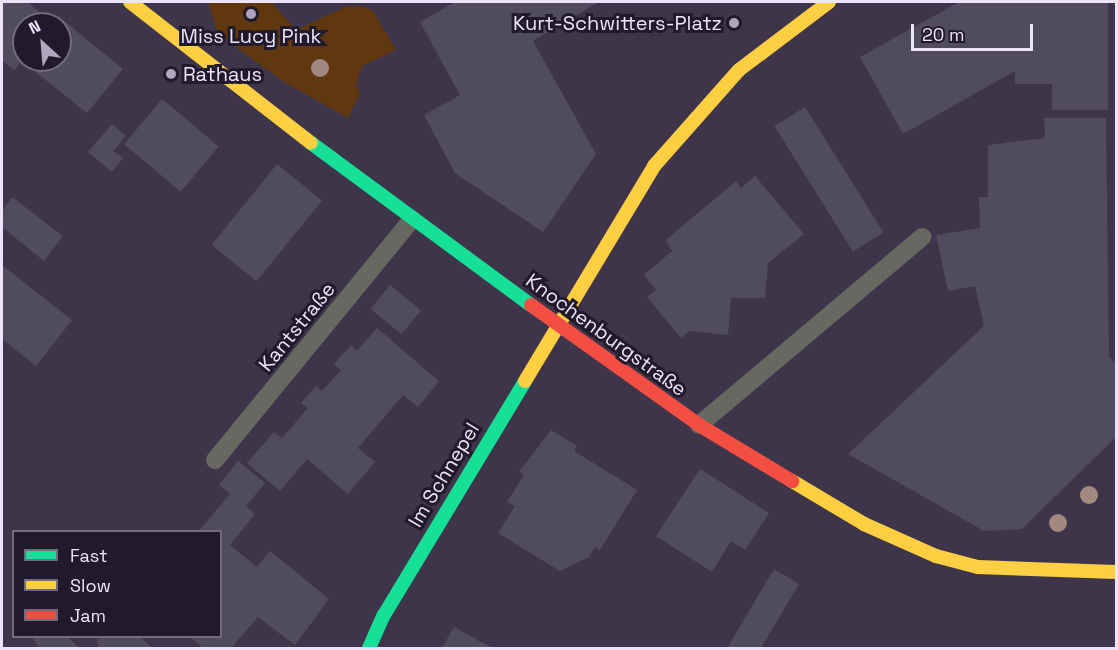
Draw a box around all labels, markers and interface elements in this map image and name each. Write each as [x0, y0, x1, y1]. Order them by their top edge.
marker: Miss Lucy Pink [244, 7, 258, 21]
place label: Kurt-Schwitters-Platz [513, 11, 722, 35]
north arrow [12, 12, 72, 72]
scale bar [914, 12, 1036, 50]
text: N [25, 15, 44, 39]
marker: Kurt-Schwitters-Platz [727, 16, 741, 30]
text: 20 m [922, 23, 965, 46]
place label: Miss Lucy Pink [181, 24, 321, 48]
place label: Rathaus [183, 62, 262, 86]
marker: Rathaus [164, 67, 178, 81]
street label: Knochenburgstraße [521, 269, 691, 401]
street label: Kantstraße [254, 278, 340, 376]
street label: Im Schnepel [403, 418, 485, 532]
legend [12, 530, 222, 638]
text: Fast [70, 544, 107, 567]
text: Slow [70, 574, 111, 597]
text: Jam [70, 604, 106, 627]

